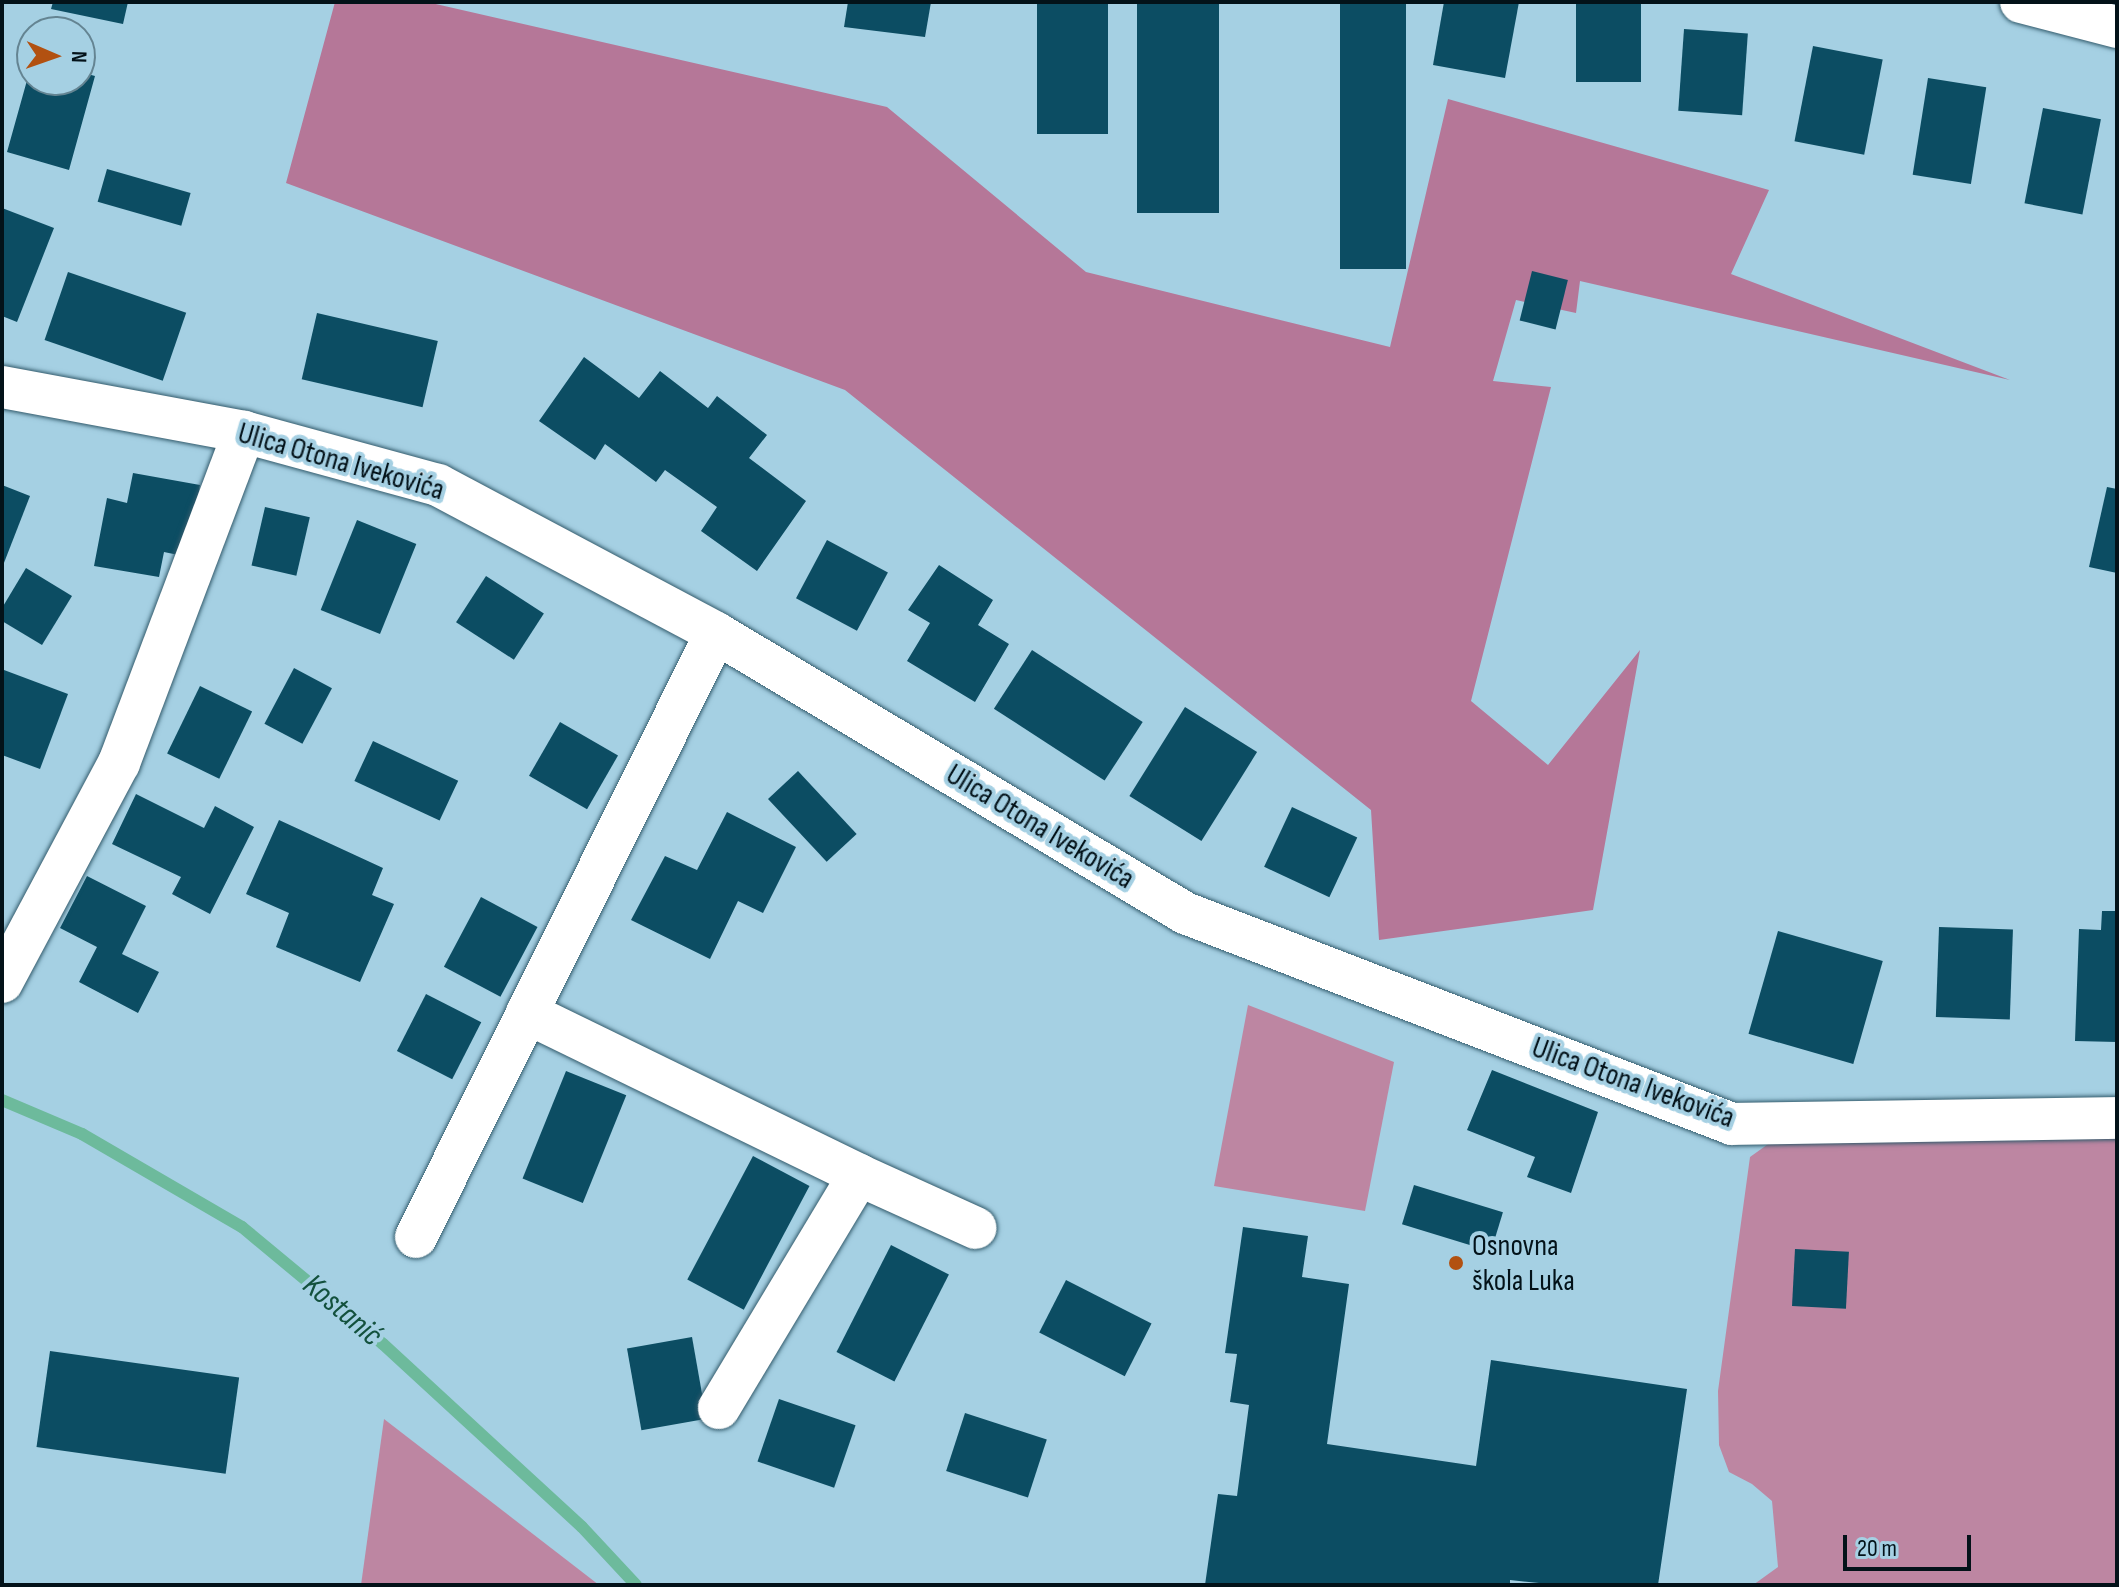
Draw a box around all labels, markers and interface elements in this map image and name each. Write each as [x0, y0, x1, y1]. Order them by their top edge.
north arrow [16, 16, 96, 96]
text: N [65, 50, 92, 63]
street label: Ulica Otona Ivekovića [234, 415, 448, 509]
street label: Ulica Otona Ivekovića [939, 757, 1141, 897]
street label: Ulica Otona Ivekovića [1527, 1030, 1739, 1136]
place label: Osnovna škola Luka [1472, 1228, 1575, 1298]
marker: Osnovna škola Luka [1447, 1254, 1465, 1272]
water label: Kostanić [294, 1267, 390, 1355]
scale bar [1847, 1519, 1975, 1569]
text: 20 m [1857, 1534, 1897, 1563]

